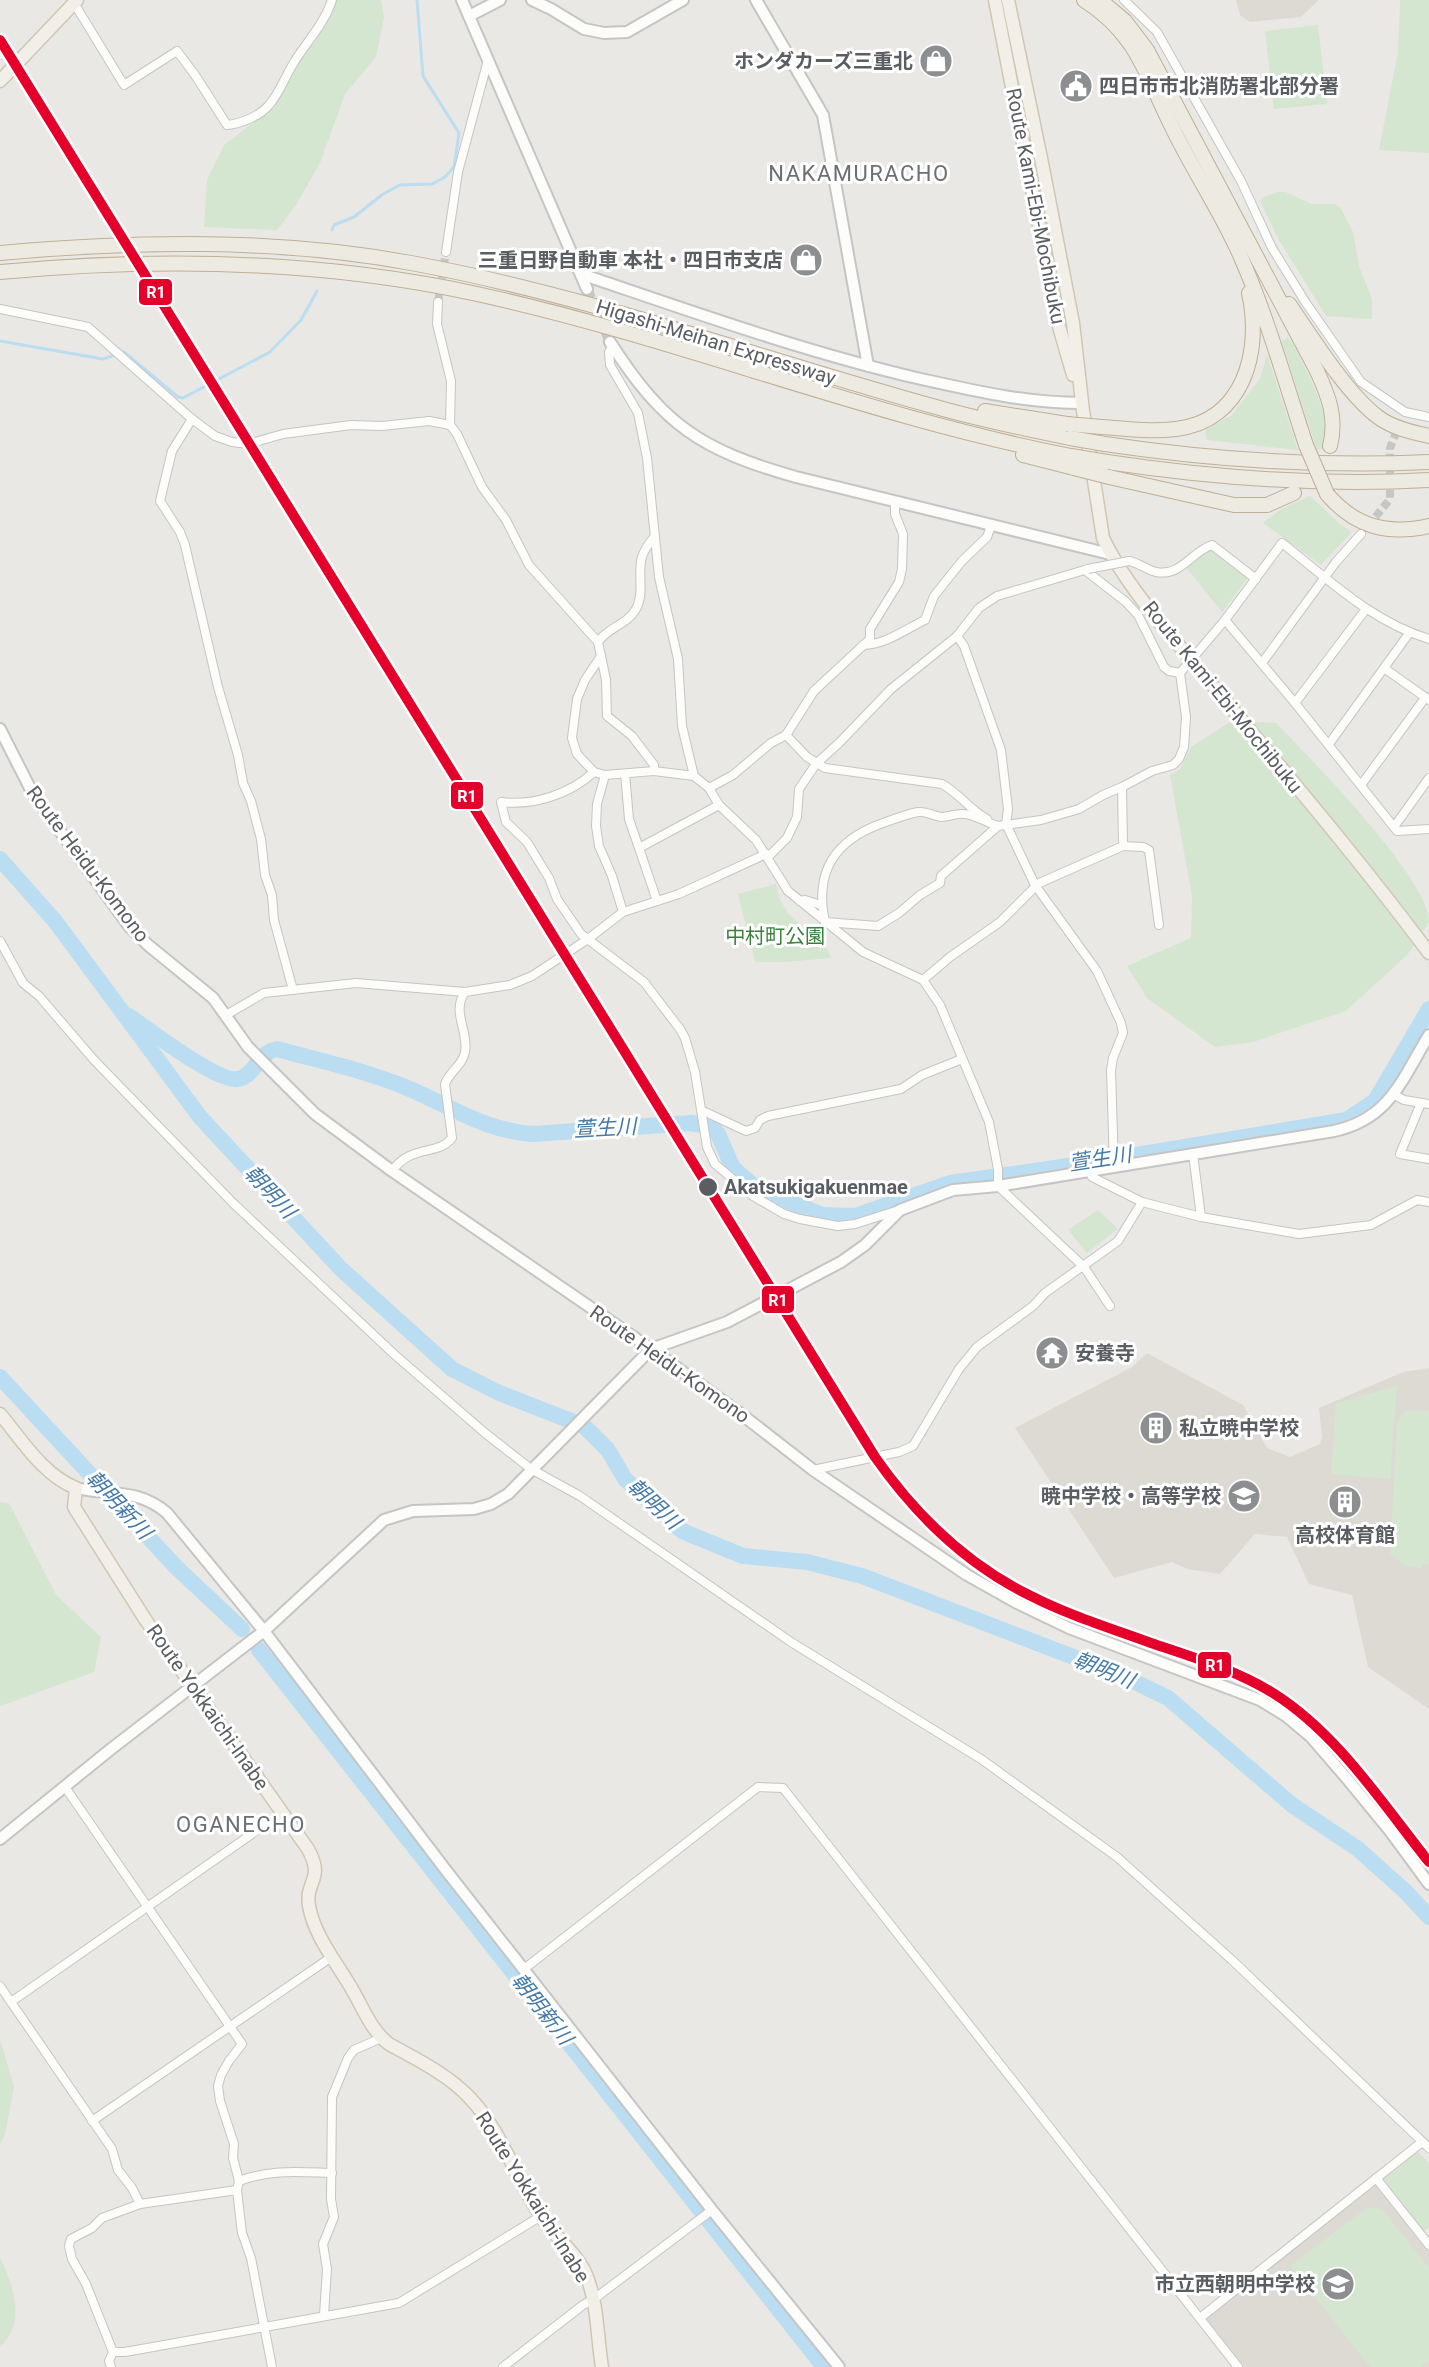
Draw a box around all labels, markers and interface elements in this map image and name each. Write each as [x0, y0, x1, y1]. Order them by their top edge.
shop icon: ホンダカーズ三重北 [918, 43, 954, 79]
place label: ホンダカーズ三重北 [734, 49, 913, 73]
public building icon: 四日市市北消防署北部分署 [1058, 68, 1094, 104]
place label: 四日市市北消防署北部分署 [1099, 74, 1339, 98]
street label: Route Kami-Ebi-Mochibuku [1001, 86, 1071, 326]
district label: NAKAMURACHO [768, 161, 950, 186]
shop icon: 三重日野自動車 本社・四日市支店 [788, 242, 824, 278]
place label: 三重日野自動車 本社・四日市支店 [478, 248, 783, 272]
line badge: R1 [138, 278, 173, 306]
text: R1 [146, 283, 166, 302]
street label: Higashi-Meihan Expressway [593, 294, 839, 390]
street label: Route Kami-Ebi-Mochibuku [1138, 596, 1308, 798]
street label: Route Heidu-Komono [21, 781, 155, 947]
line badge: R1 [450, 781, 484, 810]
text: R1 [457, 787, 477, 806]
park label: 中村町公園 [725, 924, 825, 948]
water label: 萱生川 [573, 1114, 639, 1142]
water label: 萱生川 [1067, 1142, 1135, 1176]
water label: 朝明川 [240, 1161, 302, 1225]
place label: Akatsukigakuenmae [724, 1175, 908, 1199]
marker: Akatsukigakuenmae [697, 1176, 719, 1198]
line badge: R1 [761, 1285, 795, 1314]
text: R1 [768, 1291, 788, 1310]
street label: Route Heidu-Komono [585, 1300, 755, 1428]
temple icon: 安養寺 [1034, 1335, 1070, 1371]
place label: 安養寺 [1075, 1341, 1135, 1365]
building icon: 私立暁中学校 [1138, 1410, 1174, 1446]
place label: 私立暁中学校 [1179, 1416, 1299, 1440]
water label: 朝明新川 [82, 1466, 158, 1545]
water label: 朝明川 [623, 1474, 687, 1536]
school or university icon: 暁中学校・高等学校 [1226, 1478, 1262, 1514]
place label: 暁中学校・高等学校 [1041, 1484, 1221, 1508]
building icon: 高校体育館 [1327, 1484, 1363, 1520]
place label: 高校体育館 [1295, 1523, 1395, 1547]
street label: Route Yokkaichi-Inabe [142, 1620, 274, 1794]
water label: 朝明川 [1070, 1647, 1140, 1694]
line badge: R1 [1197, 1651, 1232, 1679]
text: R1 [1205, 1656, 1225, 1675]
district label: OGANECHO [176, 1812, 306, 1837]
water label: 朝明新川 [507, 1969, 579, 2051]
street label: Route Yokkaichi-Inabe [471, 2107, 595, 2287]
school or university icon: 市立西朝明中学校 [1320, 2266, 1356, 2302]
place label: 市立西朝明中学校 [1155, 2272, 1315, 2296]

